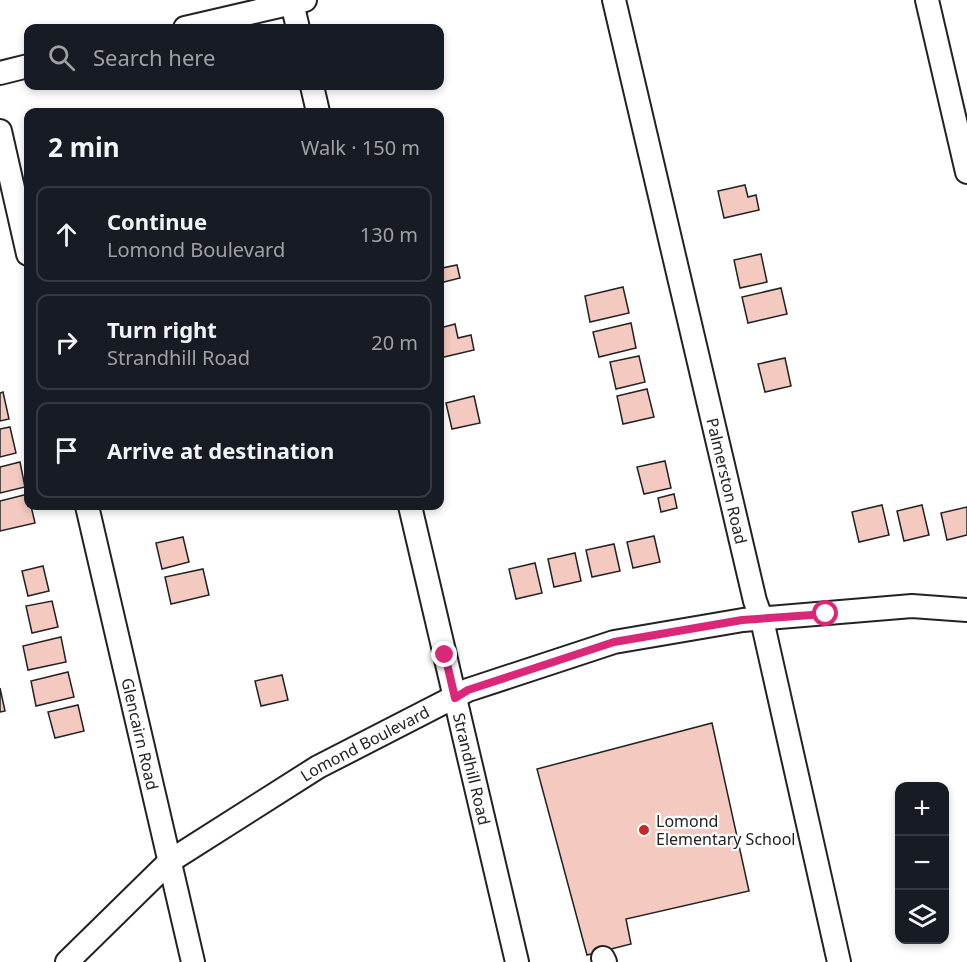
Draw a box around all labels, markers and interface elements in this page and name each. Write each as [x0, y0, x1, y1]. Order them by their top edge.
search box [24, 24, 444, 90]
icon: search [45, 41, 78, 74]
text: Search here [93, 42, 215, 72]
text: 2 min [48, 129, 120, 165]
text: Walk · 150 m [301, 134, 420, 161]
text: Continue [107, 206, 207, 236]
icon: ahead [50, 218, 83, 251]
text: 130 m [360, 221, 418, 248]
text: Lomond Boulevard [107, 236, 285, 263]
text: Turn right [107, 314, 217, 344]
icon: right [50, 326, 83, 359]
text: 20 m [371, 329, 418, 356]
text: Strandhill Road [107, 344, 250, 371]
street label: Palmerston Road [701, 416, 752, 546]
icon: arrive [50, 434, 83, 467]
text: Arrive at destination [107, 435, 334, 465]
route start [812, 600, 838, 626]
route end [431, 641, 457, 667]
street label: Glencairn Road [116, 676, 164, 792]
street label: Lomond Boulevard [296, 701, 433, 786]
street label: Strandhill Road [448, 711, 495, 827]
map controls [895, 782, 949, 944]
button: + [895, 782, 949, 836]
place label: Lomond Elementary School [656, 810, 795, 850]
marker: Lomond Elementary School [637, 823, 651, 837]
button: − [895, 836, 949, 890]
button: layers [895, 890, 949, 944]

